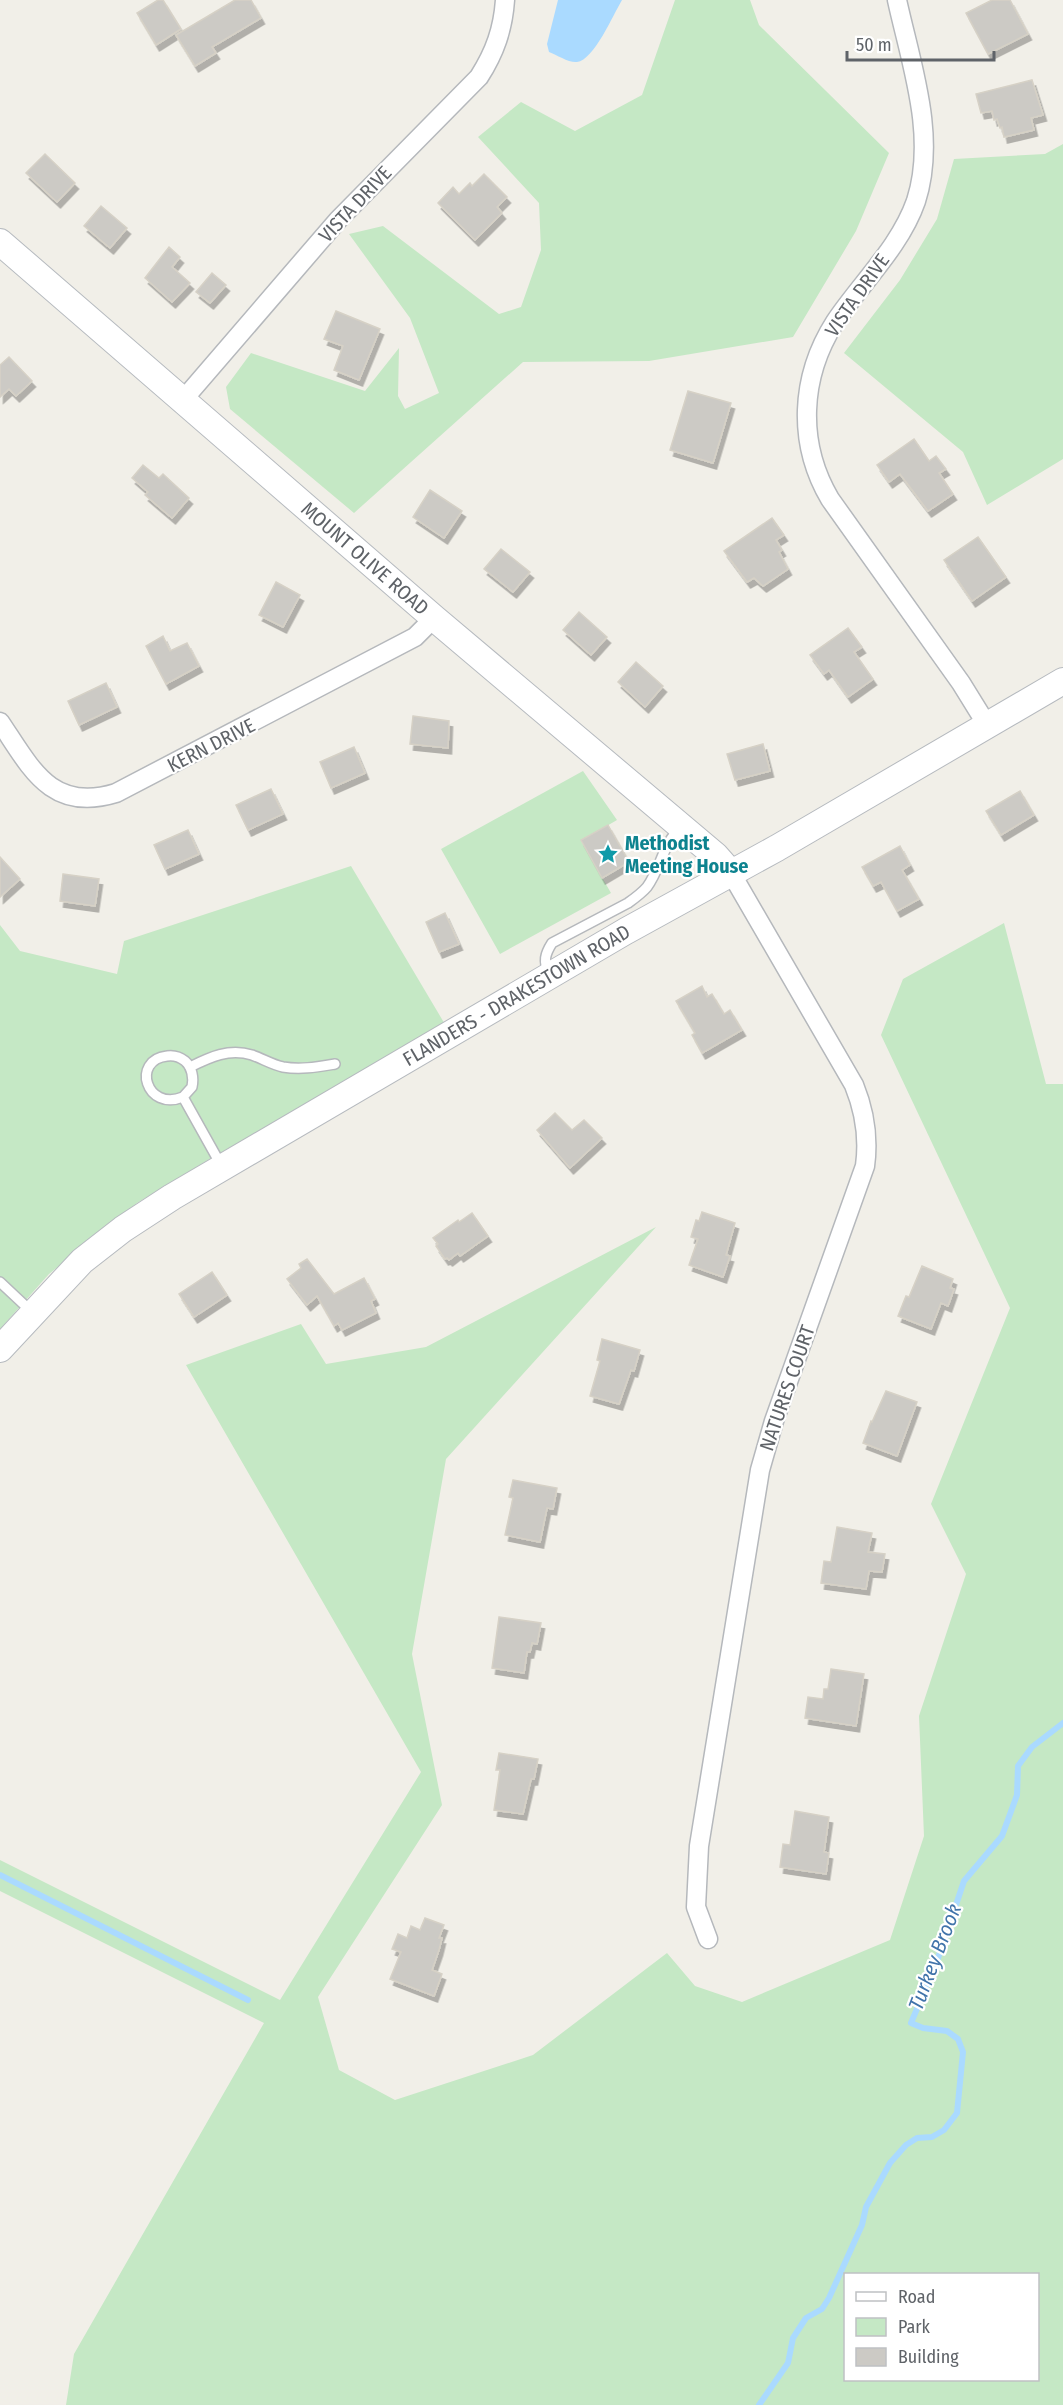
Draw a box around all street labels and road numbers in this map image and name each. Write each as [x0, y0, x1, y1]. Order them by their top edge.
street label: VISTA DRIVE [314, 161, 396, 247]
street label: VISTA DRIVE [820, 249, 894, 341]
street label: MOUNT OLIVE ROAD [296, 497, 434, 620]
street label: KERN DRIVE [163, 713, 259, 777]
street label: FLANDERS - DRAKESTOWN ROAD [398, 919, 634, 1071]
street label: NATURES COURT [754, 1321, 820, 1454]

